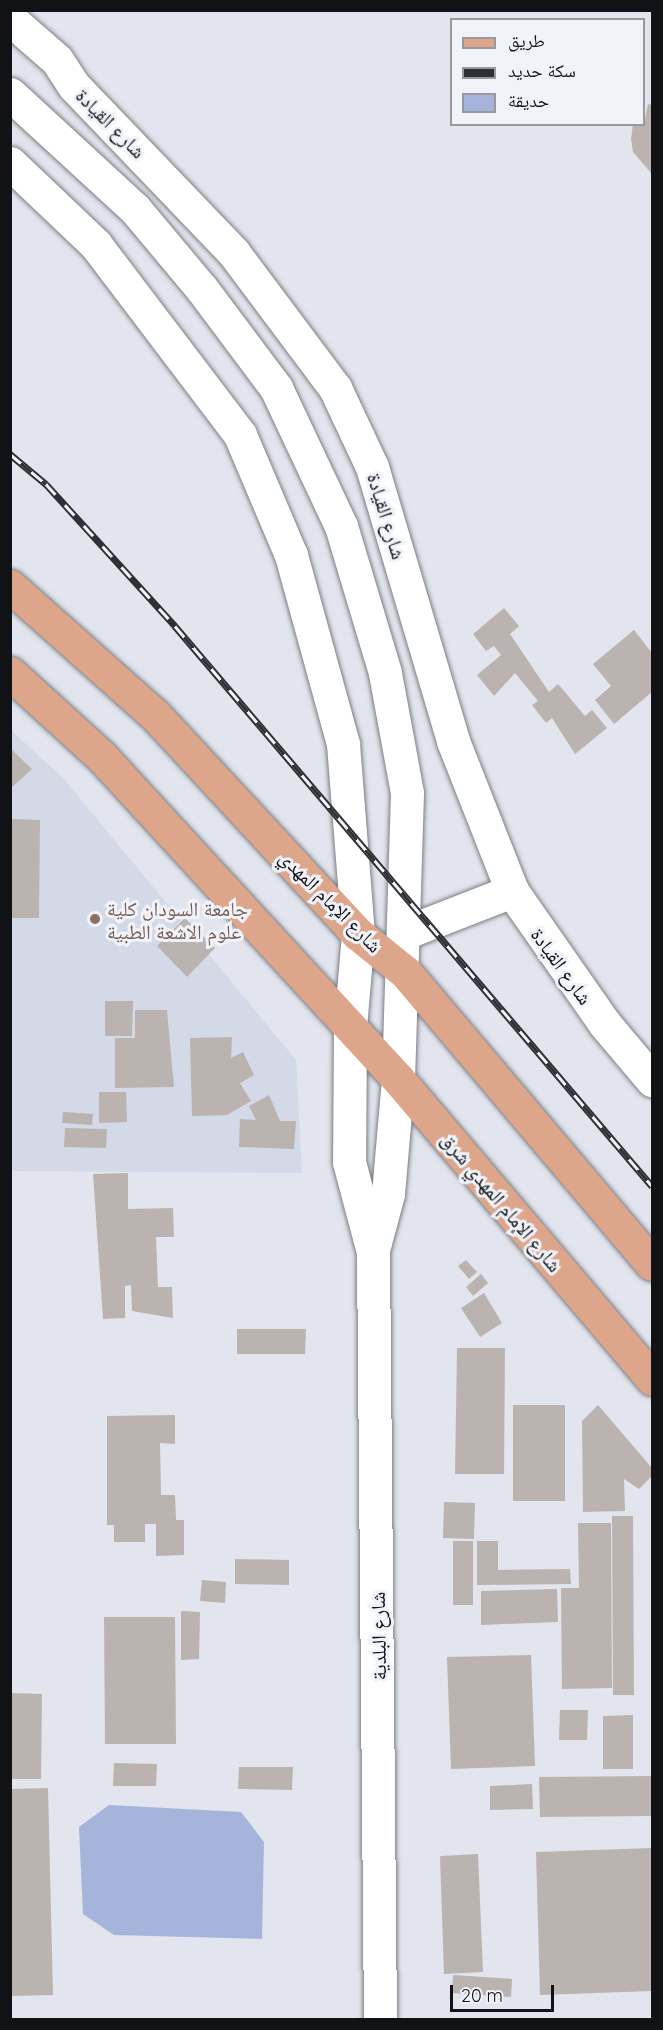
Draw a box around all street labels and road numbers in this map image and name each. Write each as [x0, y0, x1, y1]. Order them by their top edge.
street label: شارع القيادة [71, 83, 151, 163]
street label: شارع القيادة [363, 470, 411, 562]
street label: شارع الإمام المهدي [275, 845, 387, 957]
street label: شارع القيادة [526, 923, 598, 1009]
street label: شارع الإمام المهدي شرق [437, 1127, 567, 1277]
street label: شارع البلدية [365, 1591, 391, 1681]

